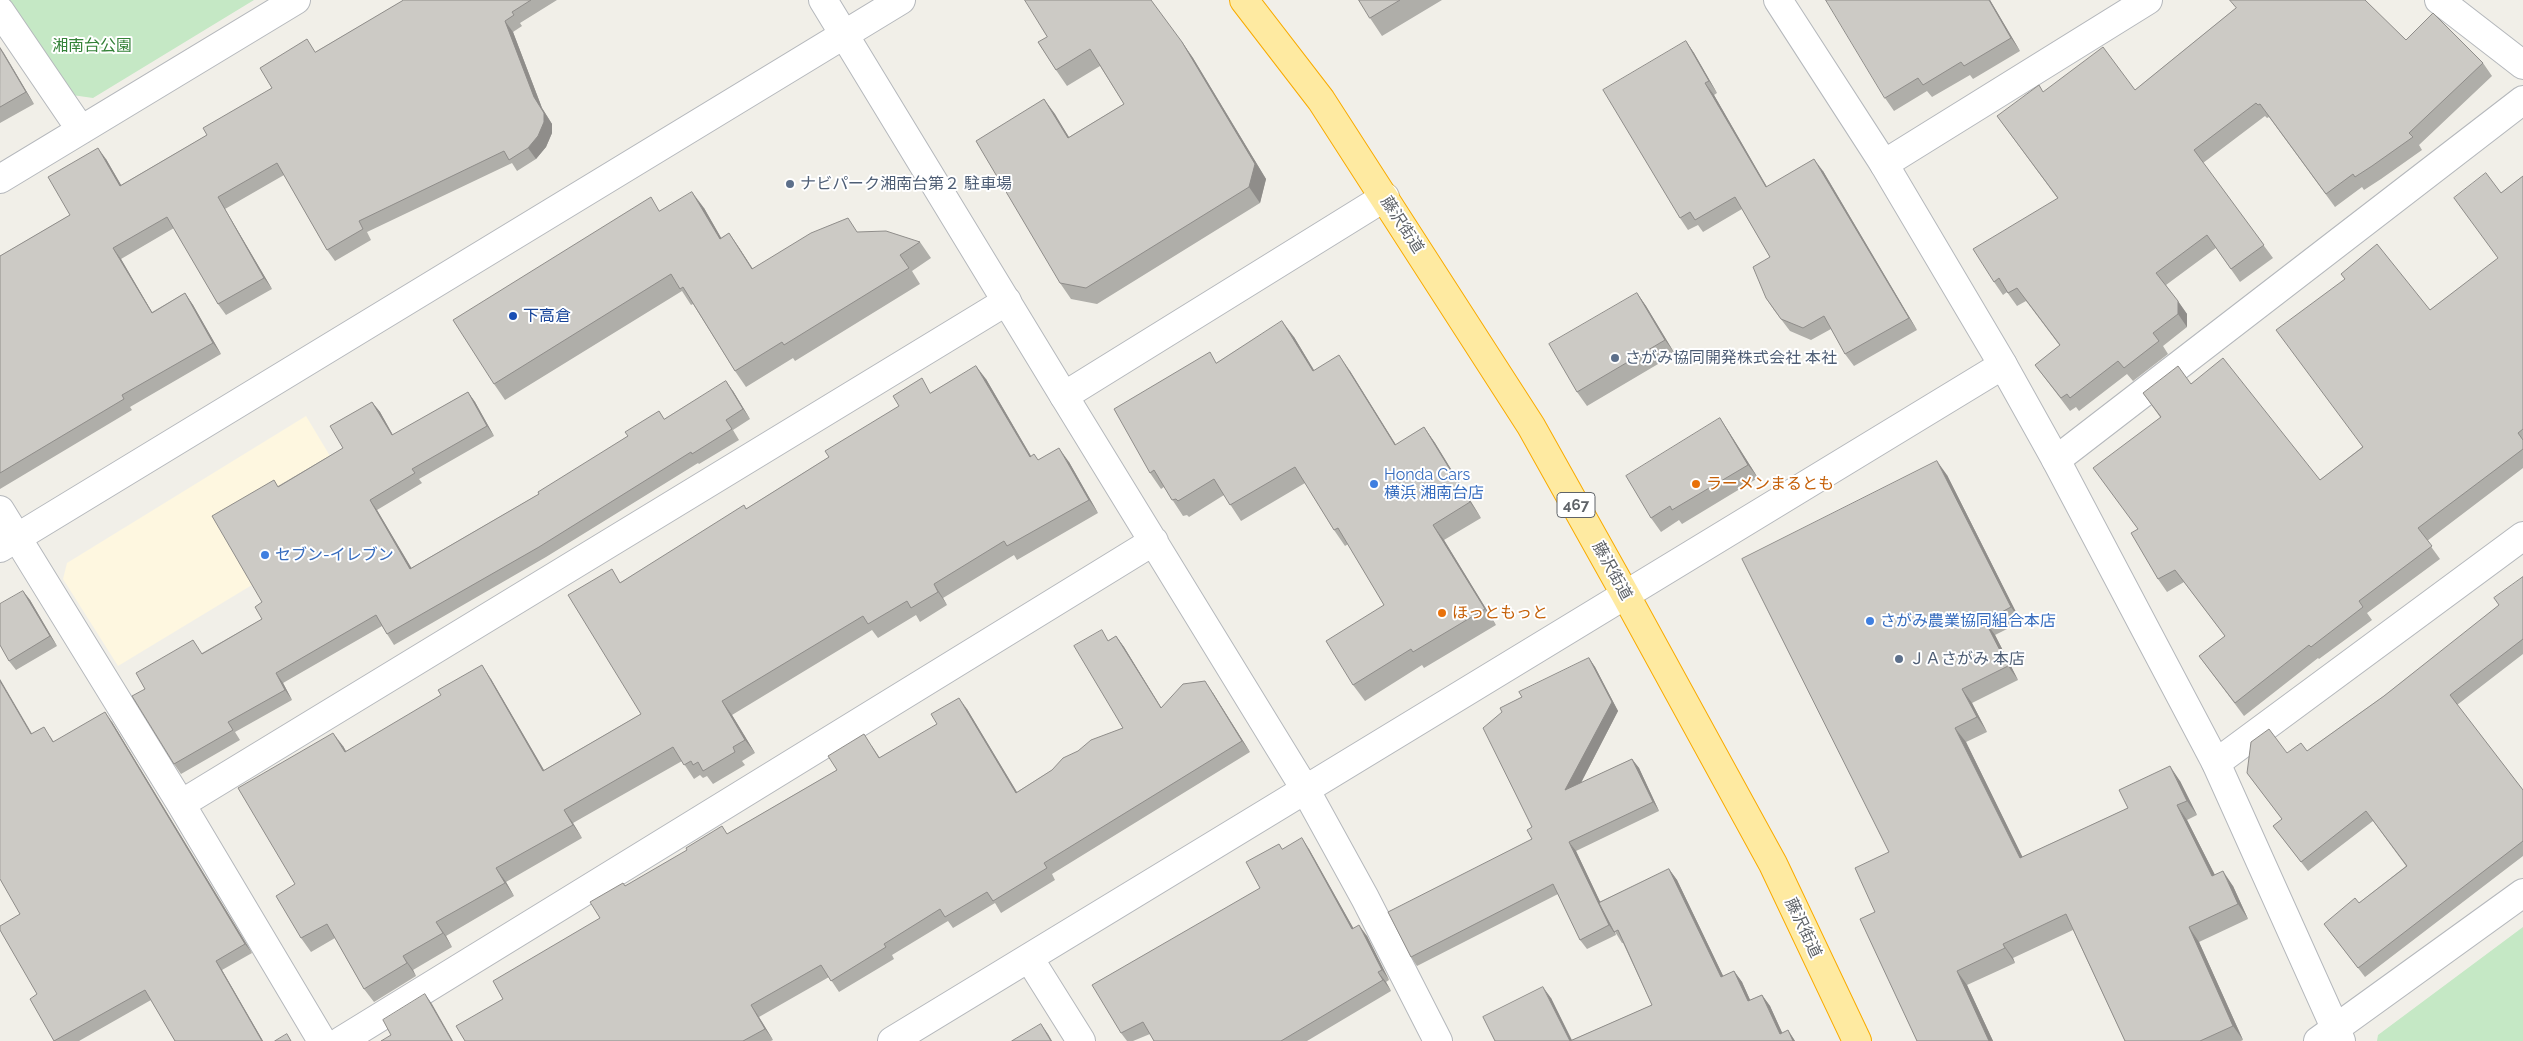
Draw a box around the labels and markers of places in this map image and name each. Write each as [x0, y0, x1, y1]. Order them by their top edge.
place label: ナビパーク湘南台第２ 駐車場 [800, 174, 1012, 194]
marker: ナビパーク湘南台第２ 駐車場 [784, 178, 796, 190]
place label: 下高倉 [523, 306, 571, 326]
marker: 下高倉 [507, 310, 519, 322]
place label: さがみ協同開発株式会社 本社 [1625, 348, 1837, 368]
marker: さがみ協同開発株式会社 本社 [1609, 352, 1621, 364]
place label: Honda Cars 横浜 湘南台店 [1384, 465, 1484, 503]
place label: ラーメンまるとも [1706, 474, 1834, 494]
marker: Honda Cars 横浜 湘南台店 [1368, 478, 1380, 490]
marker: ラーメンまるとも [1690, 478, 1702, 490]
place label: セブン-イレブン [275, 545, 394, 565]
marker: セブン-イレブン [259, 549, 271, 561]
place label: ほっともっと [1452, 603, 1548, 623]
marker: ほっともっと [1436, 607, 1448, 619]
place label: さがみ農業協同組合本店 [1880, 611, 2056, 631]
marker: さがみ農業協同組合本店 [1864, 615, 1876, 627]
place label: ＪＡさがみ 本店 [1909, 649, 2025, 669]
marker: ＪＡさがみ 本店 [1893, 653, 1905, 665]

